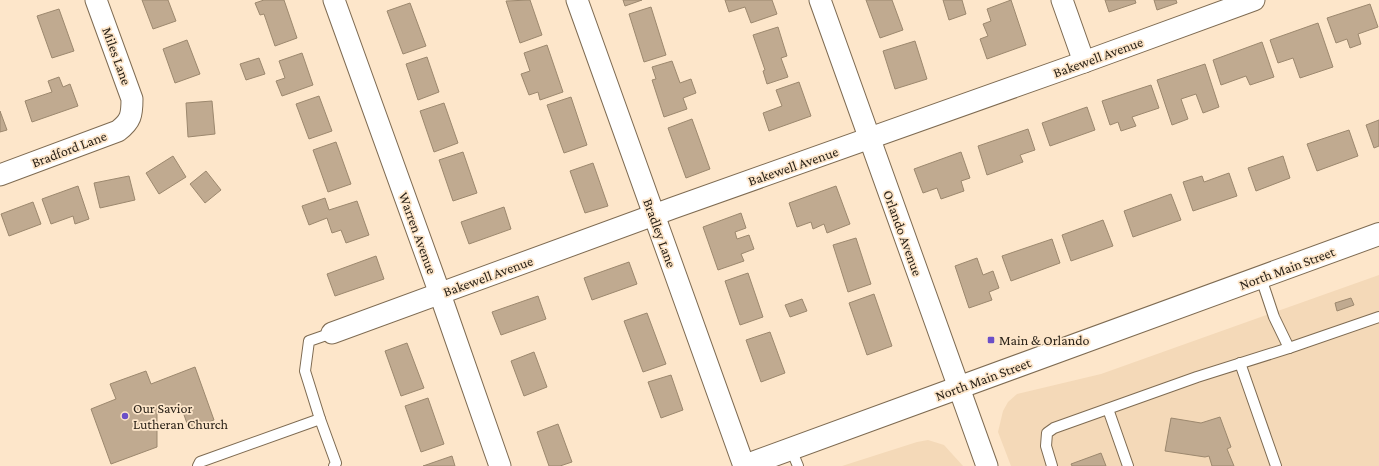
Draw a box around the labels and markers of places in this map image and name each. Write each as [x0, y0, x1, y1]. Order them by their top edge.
place label: Main & Orlando [999, 332, 1090, 348]
marker: Main & Orlando [986, 335, 996, 345]
place label: Our Savior Lutheran Church [133, 400, 229, 432]
marker: Our Savior Lutheran Church [120, 411, 130, 421]

